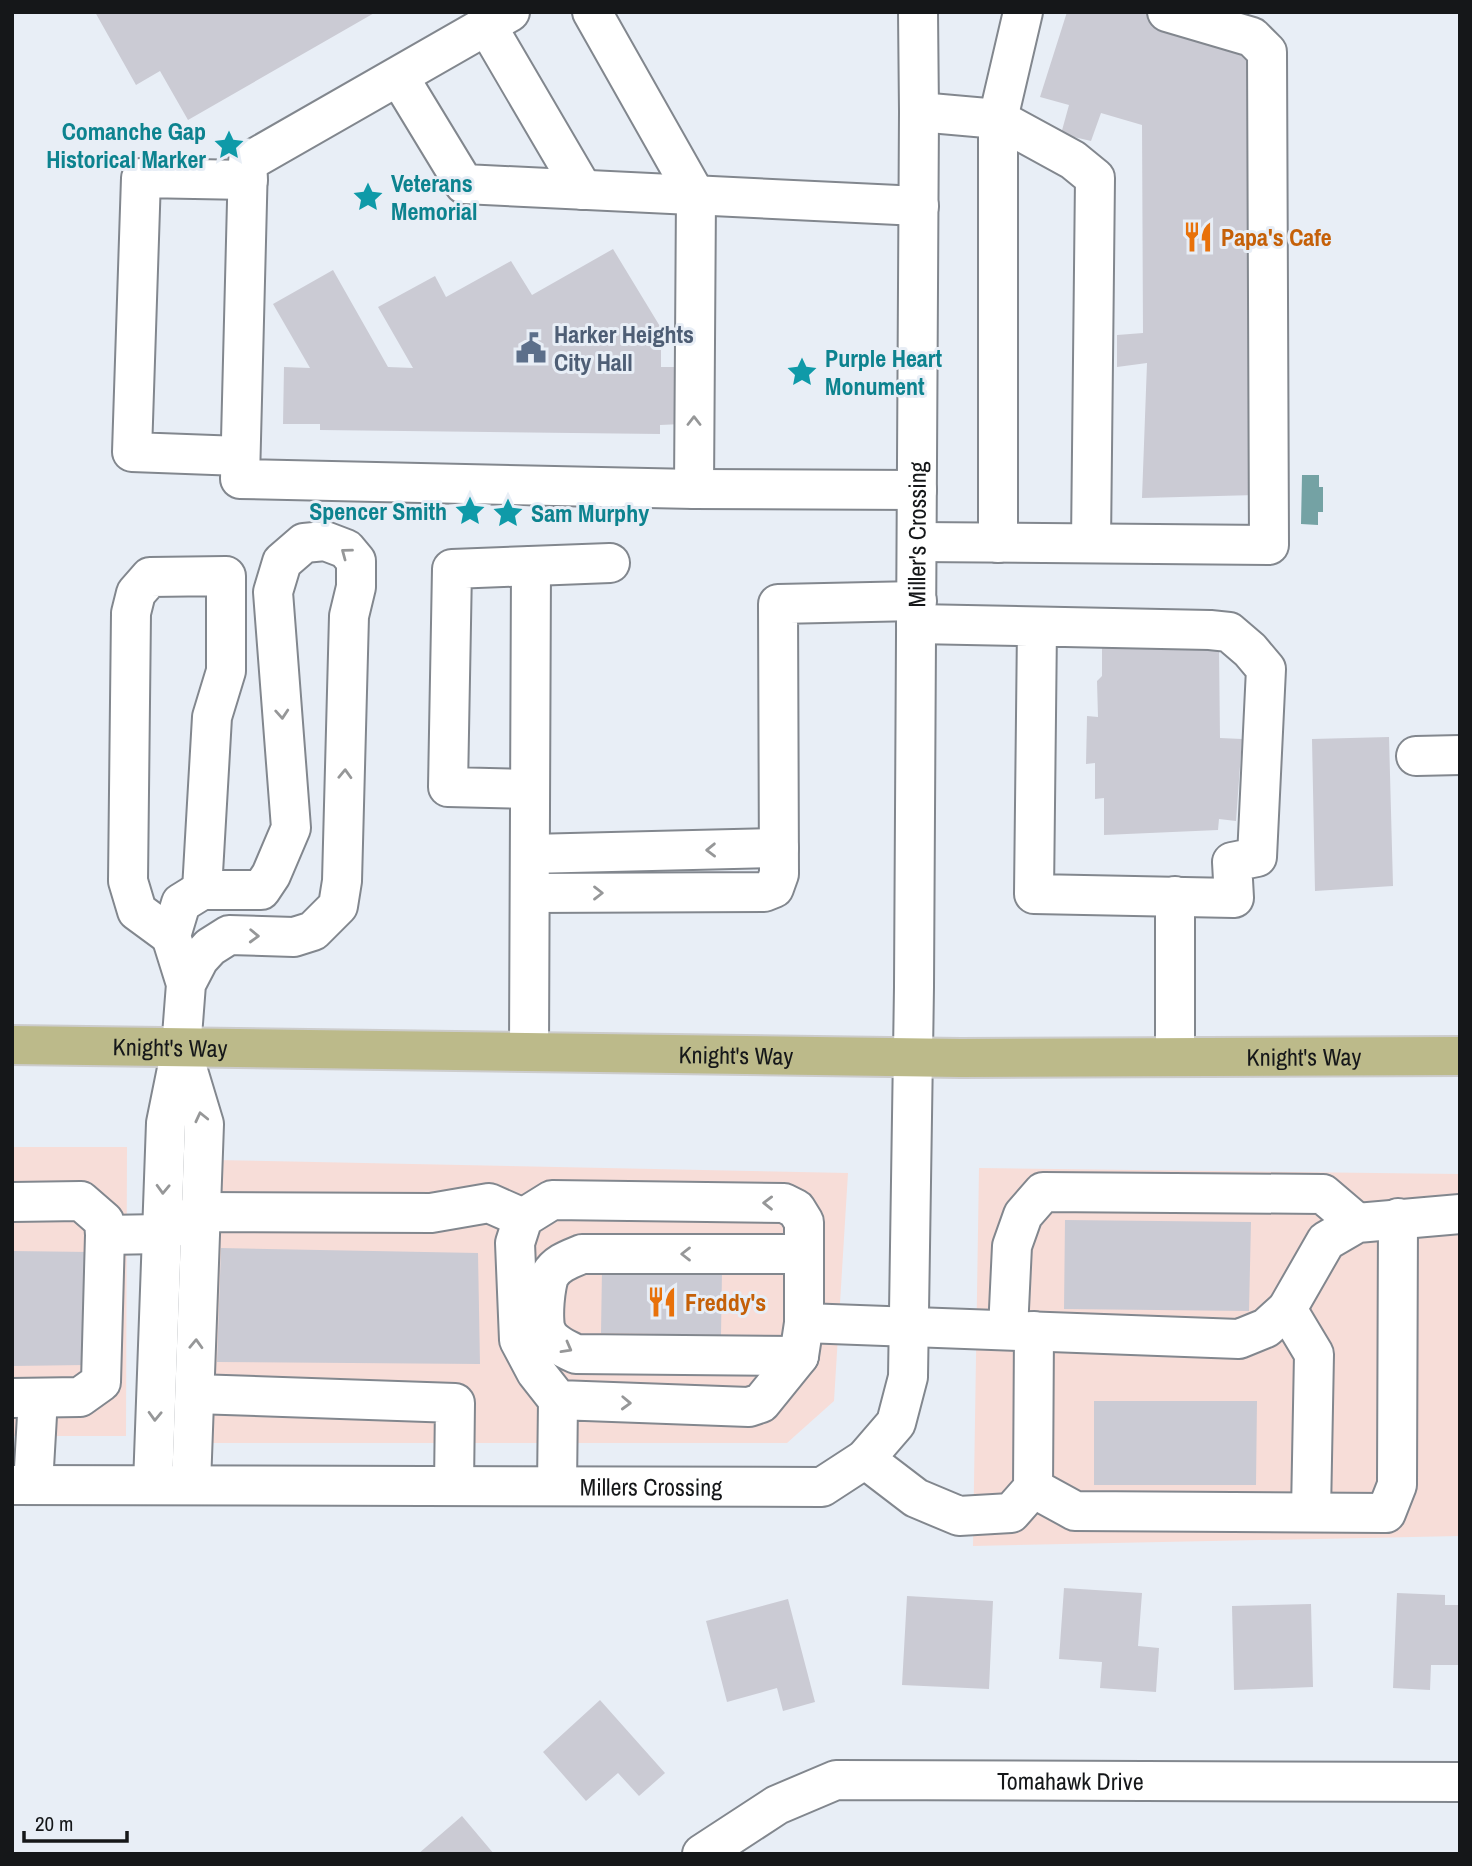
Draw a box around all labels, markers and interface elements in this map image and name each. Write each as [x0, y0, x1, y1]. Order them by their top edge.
place label: Comanche Gap Historical Marker [46, 115, 206, 175]
place icon: Comanche Gap Historical Marker [212, 128, 246, 162]
place label: Veterans Memorial [391, 167, 477, 227]
place icon: Veterans Memorial [351, 180, 385, 214]
restaurant icon: Papa's Cafe [1181, 220, 1215, 254]
place label: Papa's Cafe [1221, 221, 1332, 253]
place label: Harker Heights City Hall [554, 318, 694, 378]
public building icon: Harker Heights City Hall [514, 331, 548, 365]
place label: Purple Heart Monument [825, 342, 942, 402]
place icon: Purple Heart Monument [785, 355, 819, 389]
one-way arrow [686, 415, 702, 426]
street label: Miller's Crossing [900, 461, 933, 608]
place icon: Spencer Smith [453, 494, 487, 528]
place label: Spencer Smith [309, 495, 447, 527]
place icon: Sam Murphy [491, 496, 525, 530]
place label: Sam Murphy [531, 497, 649, 529]
one-way arrow [341, 548, 354, 561]
one-way arrow [274, 708, 289, 719]
one-way arrow [337, 768, 352, 779]
one-way arrow [705, 842, 716, 857]
one-way arrow [593, 885, 604, 901]
one-way arrow [249, 928, 260, 943]
street label: Knight's Way [112, 1030, 228, 1064]
street label: Knight's Way [678, 1038, 794, 1072]
street label: Knight's Way [1246, 1040, 1361, 1073]
one-way arrow [195, 1111, 210, 1123]
one-way arrow [156, 1183, 171, 1194]
one-way arrow [762, 1195, 772, 1211]
one-way arrow [681, 1246, 691, 1262]
restaurant icon: Freddy's [645, 1285, 679, 1319]
place label: Freddy's [685, 1286, 766, 1318]
one-way arrow [189, 1338, 204, 1349]
one-way arrow [559, 1340, 572, 1353]
one-way arrow [621, 1395, 632, 1410]
one-way arrow [148, 1411, 163, 1422]
street label: Millers Crossing [580, 1470, 722, 1503]
street label: Tomahawk Drive [997, 1765, 1144, 1797]
scale bar [24, 1800, 128, 1844]
text: 20 m [35, 1809, 73, 1838]

